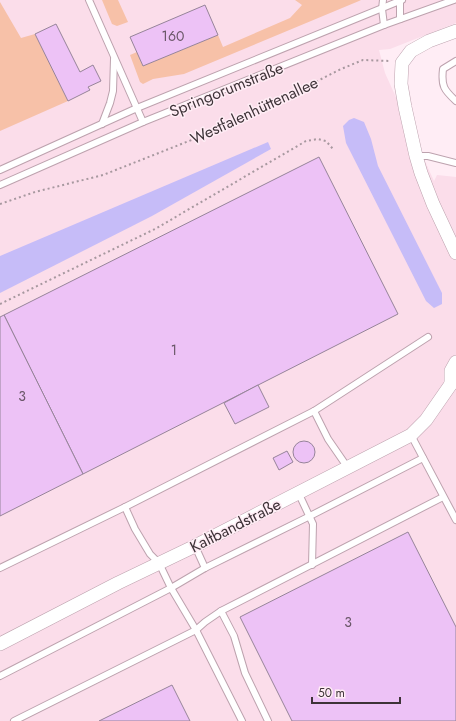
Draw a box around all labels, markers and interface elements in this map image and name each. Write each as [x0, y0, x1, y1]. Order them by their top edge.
house number: 160 [162, 26, 184, 46]
street label: Springorumstraße [166, 56, 287, 123]
street label: Westfalenhüttenallee [187, 71, 322, 150]
house number: 1 [171, 340, 177, 360]
house number: 3 [18, 386, 26, 406]
street label: Kaltbandstraße [186, 493, 285, 558]
house number: 3 [344, 612, 352, 632]
scale bar [312, 679, 400, 705]
text: 50 m [318, 684, 345, 702]

